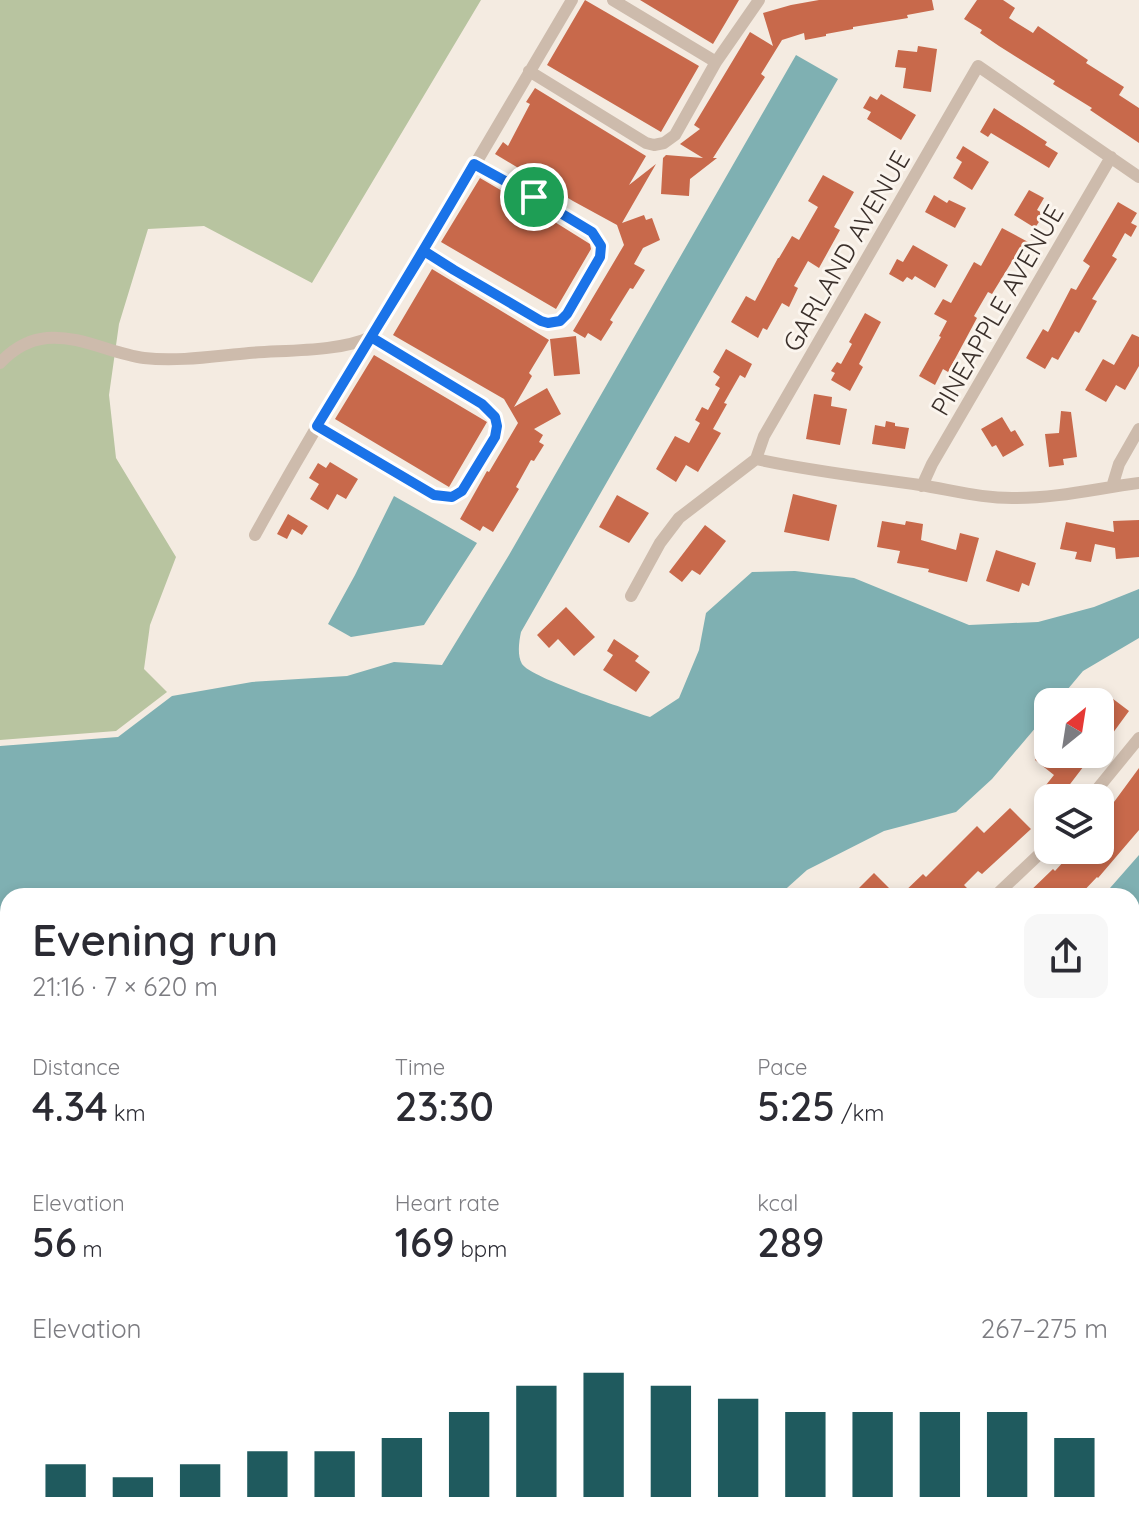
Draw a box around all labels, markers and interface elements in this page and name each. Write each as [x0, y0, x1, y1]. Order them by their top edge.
street label: GARLAND AVENUE [775, 145, 917, 357]
pin [500, 163, 568, 231]
icon: arrive [512, 175, 556, 219]
street label: PINEAPPLE AVENUE [923, 199, 1071, 421]
north arrow [1034, 688, 1114, 768]
map controls [1034, 688, 1114, 864]
button: layers [1034, 784, 1114, 864]
text: Evening run [32, 912, 278, 967]
button: share [1024, 914, 1108, 998]
text: 21:16 · 7 × 620 m [32, 970, 218, 1003]
text: Distance [32, 1053, 120, 1081]
text: Time [395, 1053, 445, 1081]
text: Pace [757, 1053, 808, 1081]
text: 4.34 [32, 1081, 108, 1131]
text: 23:30 [395, 1081, 494, 1131]
text: 5:25 [757, 1081, 835, 1131]
text: km [108, 1099, 146, 1127]
text: /km [835, 1099, 884, 1127]
text: Elevation [32, 1189, 125, 1217]
text: Heart rate [395, 1189, 500, 1217]
text: kcal [757, 1189, 798, 1217]
text: 56 [32, 1217, 77, 1267]
text: 169 [395, 1217, 455, 1267]
text: 289 [757, 1217, 824, 1267]
text: m [77, 1235, 103, 1263]
text: bpm [455, 1235, 507, 1263]
text: Elevation [32, 1312, 142, 1345]
text: 267–275 m [981, 1312, 1108, 1345]

